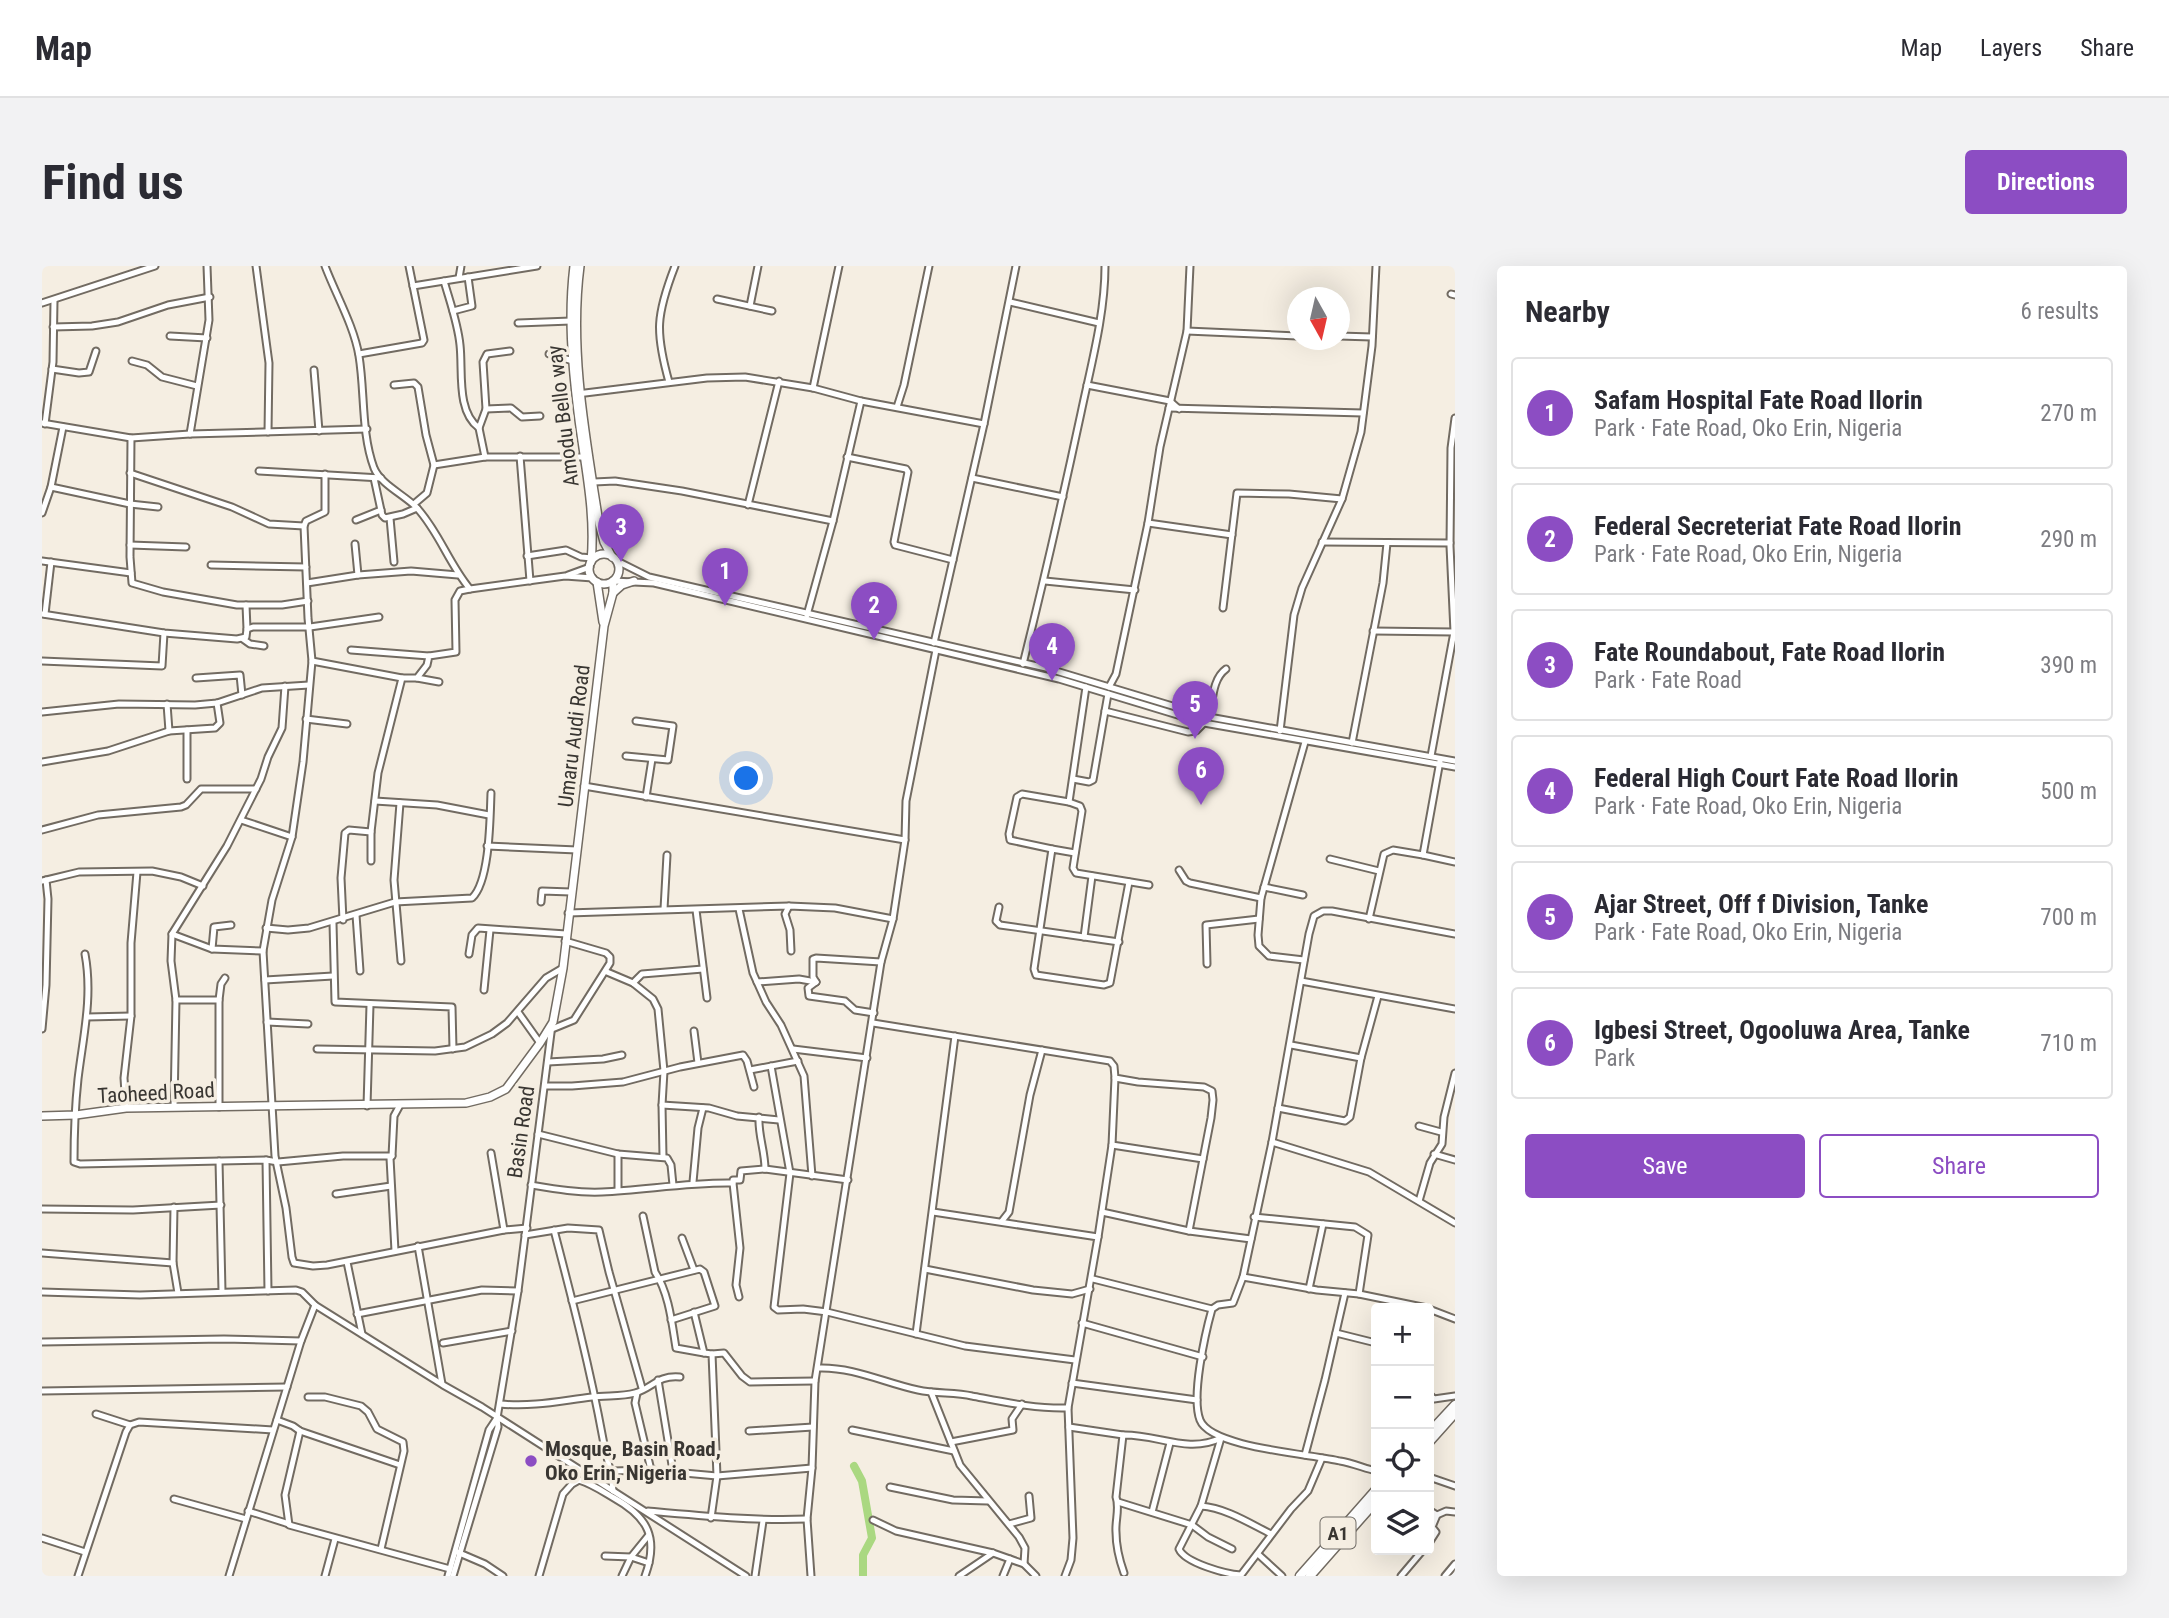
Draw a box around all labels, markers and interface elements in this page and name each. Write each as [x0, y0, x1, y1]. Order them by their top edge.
text: Map [35, 29, 92, 68]
text: Map [1901, 34, 1942, 62]
text: Layers [1980, 34, 2042, 62]
text: Share [2080, 34, 2134, 62]
button: Directions [1965, 150, 2127, 214]
text: Find us [42, 154, 184, 211]
north arrow [1287, 287, 1350, 350]
text: Nearby [1525, 294, 1610, 329]
text: 6 results [2021, 298, 2099, 325]
street label: Amodu Bello way [542, 344, 584, 488]
text: Safam Hospital Fate Road Ilorin [1594, 385, 1923, 415]
text: 1 [1544, 400, 1556, 427]
text: 270 m [2040, 400, 2097, 427]
text: Park · Fate Road, Oko Erin, Nigeria [1594, 415, 1902, 442]
pin: 3 [598, 504, 644, 562]
text: Federal Secreteriat Fate Road Ilorin [1594, 511, 1961, 541]
text: 2 [1544, 526, 1556, 553]
text: 290 m [2040, 526, 2097, 553]
text: Park · Fate Road, Oko Erin, Nigeria [1594, 541, 1902, 568]
pin: 1 [702, 548, 748, 606]
pin: 2 [851, 582, 897, 640]
pin: 4 [1029, 623, 1075, 681]
text: Fate Roundabout, Fate Road Ilorin [1594, 637, 1945, 667]
text: 3 [1544, 652, 1556, 679]
text: 390 m [2040, 652, 2097, 679]
street label: Umaru Audi Road [553, 663, 595, 809]
text: Park · Fate Road [1594, 667, 1742, 694]
pin: 5 [1172, 681, 1218, 739]
pin: 6 [1178, 747, 1224, 805]
your location [729, 761, 763, 795]
text: Federal High Court Fate Road Ilorin [1594, 763, 1959, 793]
text: 4 [1544, 778, 1556, 805]
text: 500 m [2040, 778, 2097, 805]
text: Park · Fate Road, Oko Erin, Nigeria [1594, 793, 1902, 820]
text: Ajar Street, Off f Division, Tanke [1594, 889, 1928, 919]
text: 5 [1544, 904, 1556, 931]
text: 700 m [2040, 904, 2097, 931]
text: Park · Fate Road, Oko Erin, Nigeria [1594, 919, 1902, 946]
text: Igbesi Street, Ogooluwa Area, Tanke [1594, 1015, 1970, 1045]
text: 6 [1544, 1030, 1556, 1057]
text: 710 m [2040, 1030, 2097, 1057]
text: Park [1594, 1045, 1635, 1072]
street label: Taoheed Road [97, 1078, 215, 1108]
street label: Basin Road [503, 1084, 539, 1180]
button: Save [1525, 1134, 1805, 1198]
button: Share [1819, 1134, 2099, 1198]
map controls [1371, 1303, 1434, 1555]
button: + [1371, 1303, 1434, 1366]
button: − [1371, 1366, 1434, 1429]
button: locate [1371, 1429, 1434, 1492]
place label: Mosque, Basin Road, Oko Erin, Nigeria [545, 1437, 721, 1485]
marker: Mosque, Basin Road, Oko Erin, Nigeria [523, 1453, 539, 1469]
button: layers [1371, 1492, 1434, 1555]
road number: A1 [1320, 1518, 1356, 1548]

